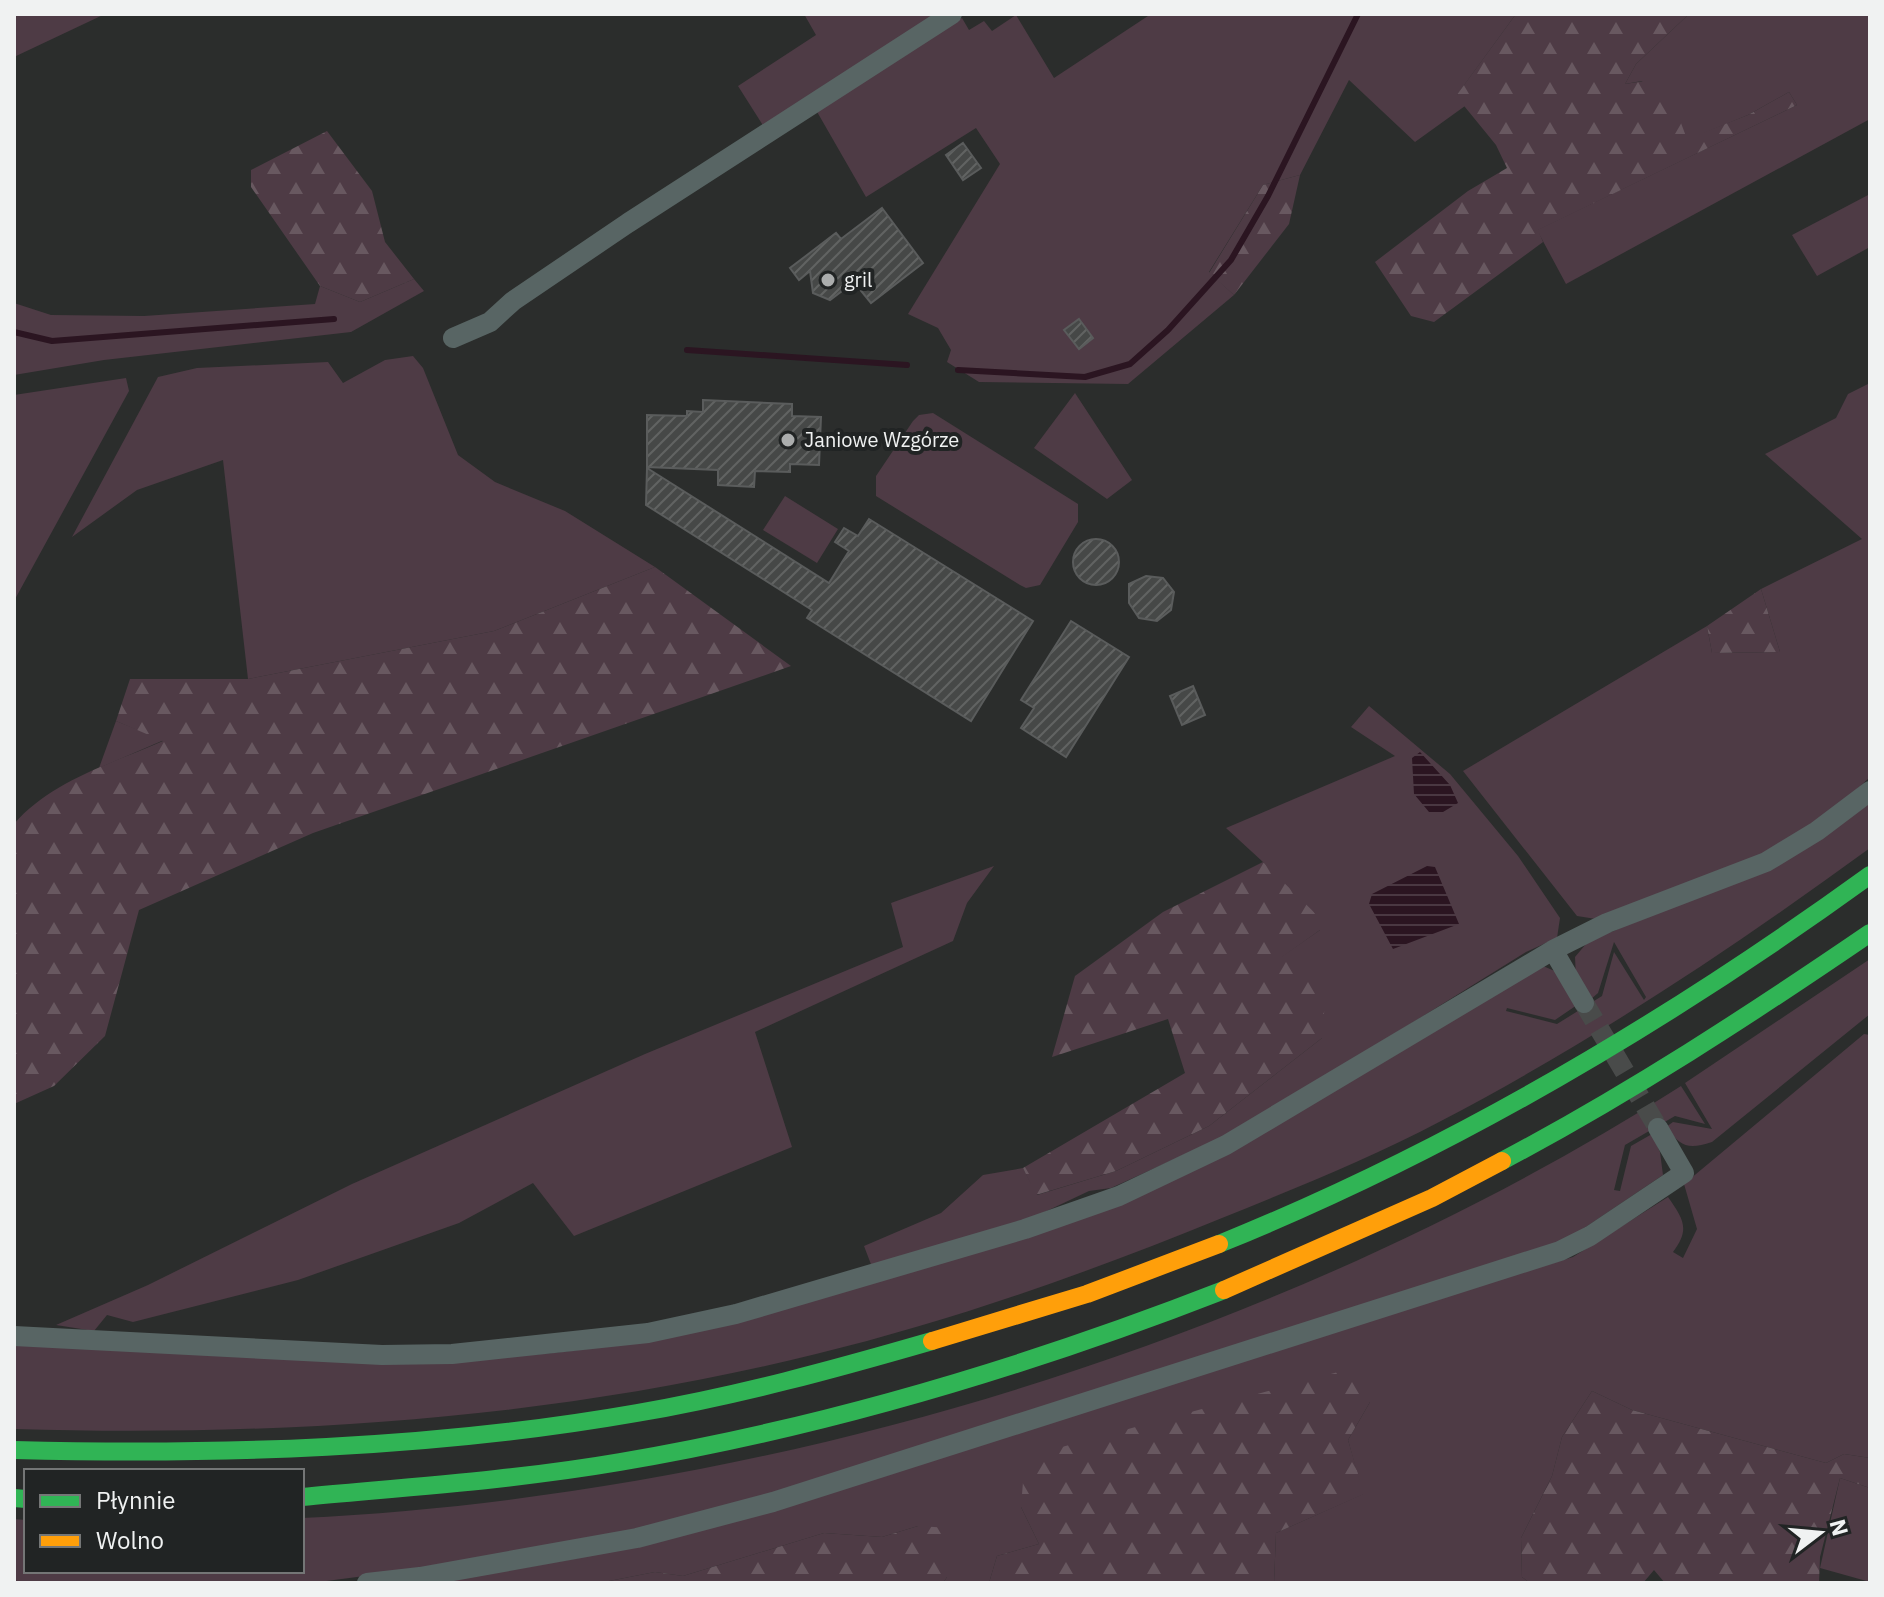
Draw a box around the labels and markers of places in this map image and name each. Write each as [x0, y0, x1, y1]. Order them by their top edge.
place label: gril [844, 266, 872, 293]
marker: gril [819, 271, 837, 289]
place label: Janiowe Wzgórze [804, 426, 959, 453]
marker: Janiowe Wzgórze [779, 431, 797, 449]

